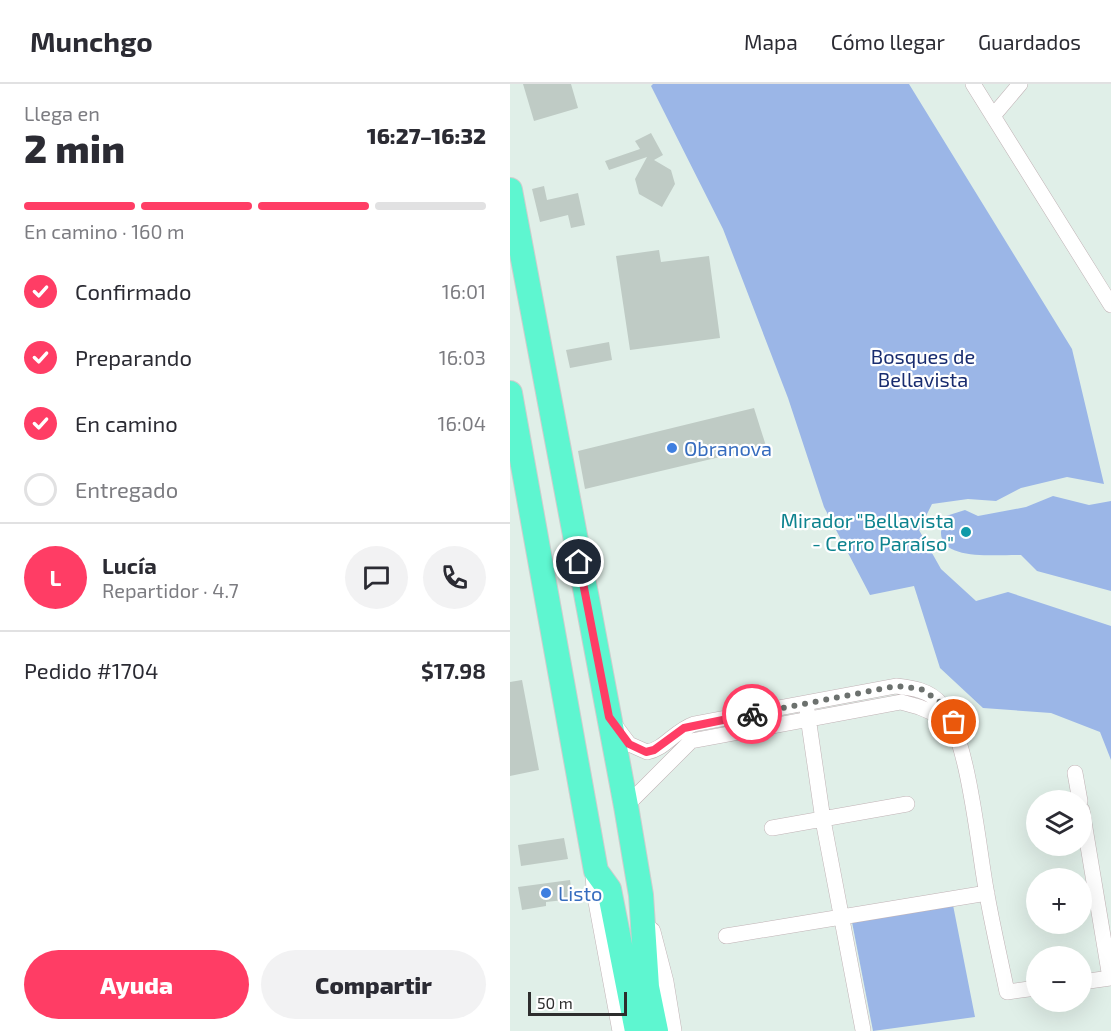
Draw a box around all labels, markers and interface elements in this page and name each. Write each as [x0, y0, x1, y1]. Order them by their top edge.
text: Munchgo [30, 24, 153, 58]
text: Mapa [744, 29, 798, 54]
text: Cómo llegar [831, 29, 945, 54]
text: Guardados [978, 29, 1081, 54]
text: Llega en [24, 101, 100, 125]
text: 16:27–16:32 [367, 122, 486, 148]
text: 2 min [24, 124, 125, 171]
text: En camino · 160 m [24, 219, 185, 243]
icon: check [24, 275, 57, 308]
text: Confirmado [75, 278, 191, 304]
text: 16:01 [442, 279, 486, 303]
icon: check [24, 341, 57, 374]
text: Preparando [75, 344, 192, 370]
park label: Bosques de Bellavista [871, 344, 975, 391]
text: 16:03 [439, 345, 486, 369]
icon: check [24, 407, 57, 440]
text: En camino [75, 410, 178, 436]
text: 16:04 [438, 411, 486, 435]
place label: Obranova [684, 436, 772, 460]
marker: Obranova [665, 441, 679, 455]
text: Entregado [75, 476, 178, 502]
place label: Mirador "Bellavista - Cerro Paraíso" [780, 508, 954, 555]
marker: Mirador "Bellavista - Cerro Paraíso" [959, 525, 973, 539]
pin [553, 536, 604, 587]
icon: home [562, 545, 595, 578]
button: chat [345, 546, 408, 609]
button: phone [423, 546, 486, 609]
text: Lucía [102, 552, 157, 578]
text: L [50, 564, 61, 590]
text: Repartidor · 4.7 [102, 578, 239, 602]
text: Pedido #1704 [24, 657, 159, 683]
text: $17.98 [421, 657, 486, 683]
courier [722, 684, 782, 744]
pin [928, 696, 979, 747]
icon: bike [736, 698, 769, 731]
icon: bag [937, 705, 970, 738]
map controls [1026, 790, 1092, 1012]
button: layers [1026, 790, 1092, 856]
button: + [1026, 868, 1092, 934]
place label: Listo [558, 881, 602, 905]
marker: Listo [539, 886, 553, 900]
button: − [1026, 946, 1092, 1012]
button: Ayuda [24, 950, 249, 1019]
button: Compartir [261, 950, 486, 1019]
scale bar [528, 989, 627, 1016]
text: 50 m [537, 993, 573, 1012]

